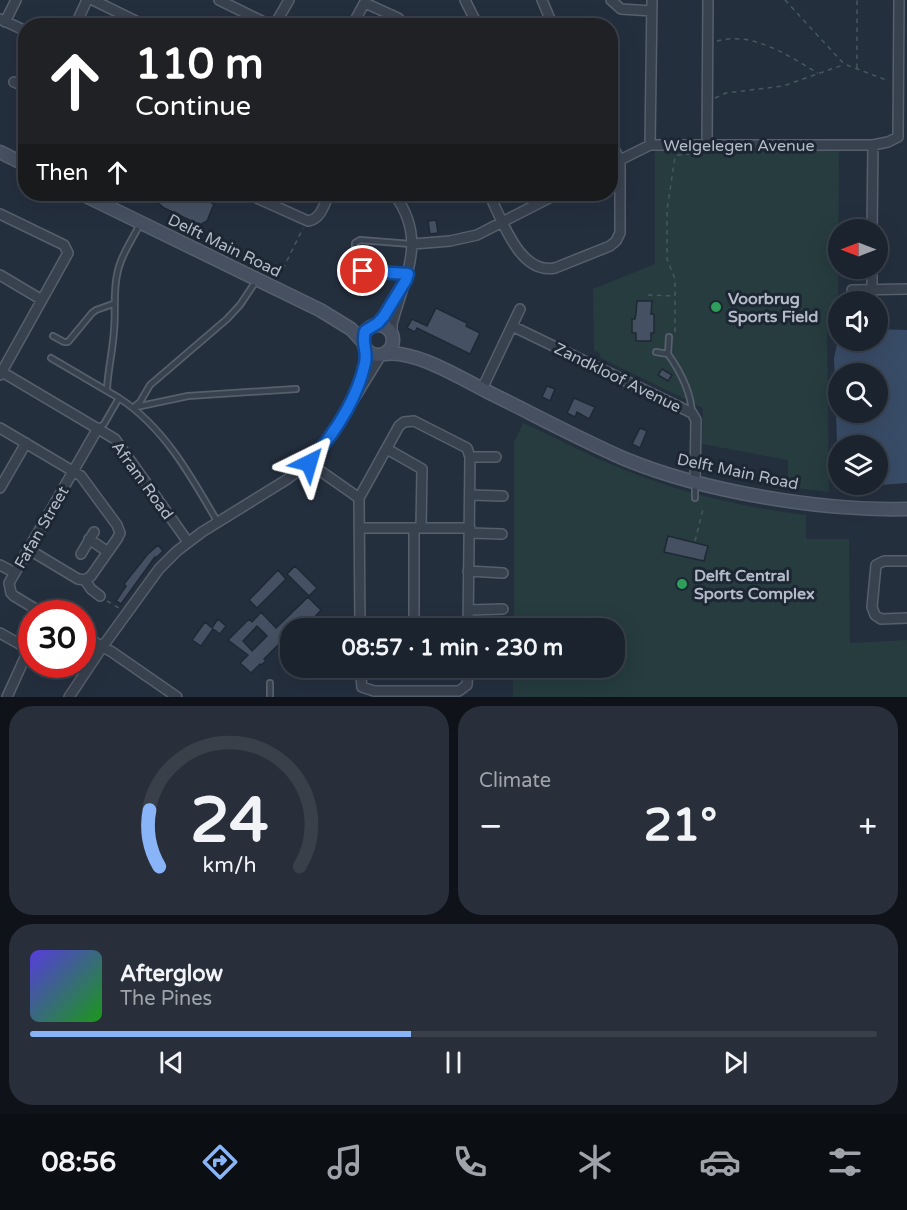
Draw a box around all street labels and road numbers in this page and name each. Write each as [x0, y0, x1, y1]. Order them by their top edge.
street label: Welgelegen Avenue [663, 136, 815, 156]
street label: Delft Main Road [165, 210, 284, 282]
street label: Zandkloof Avenue [551, 339, 684, 417]
street label: Afram Road [107, 438, 177, 524]
street label: Delft Main Road [675, 449, 800, 495]
street label: Fafan Street [10, 483, 73, 572]

